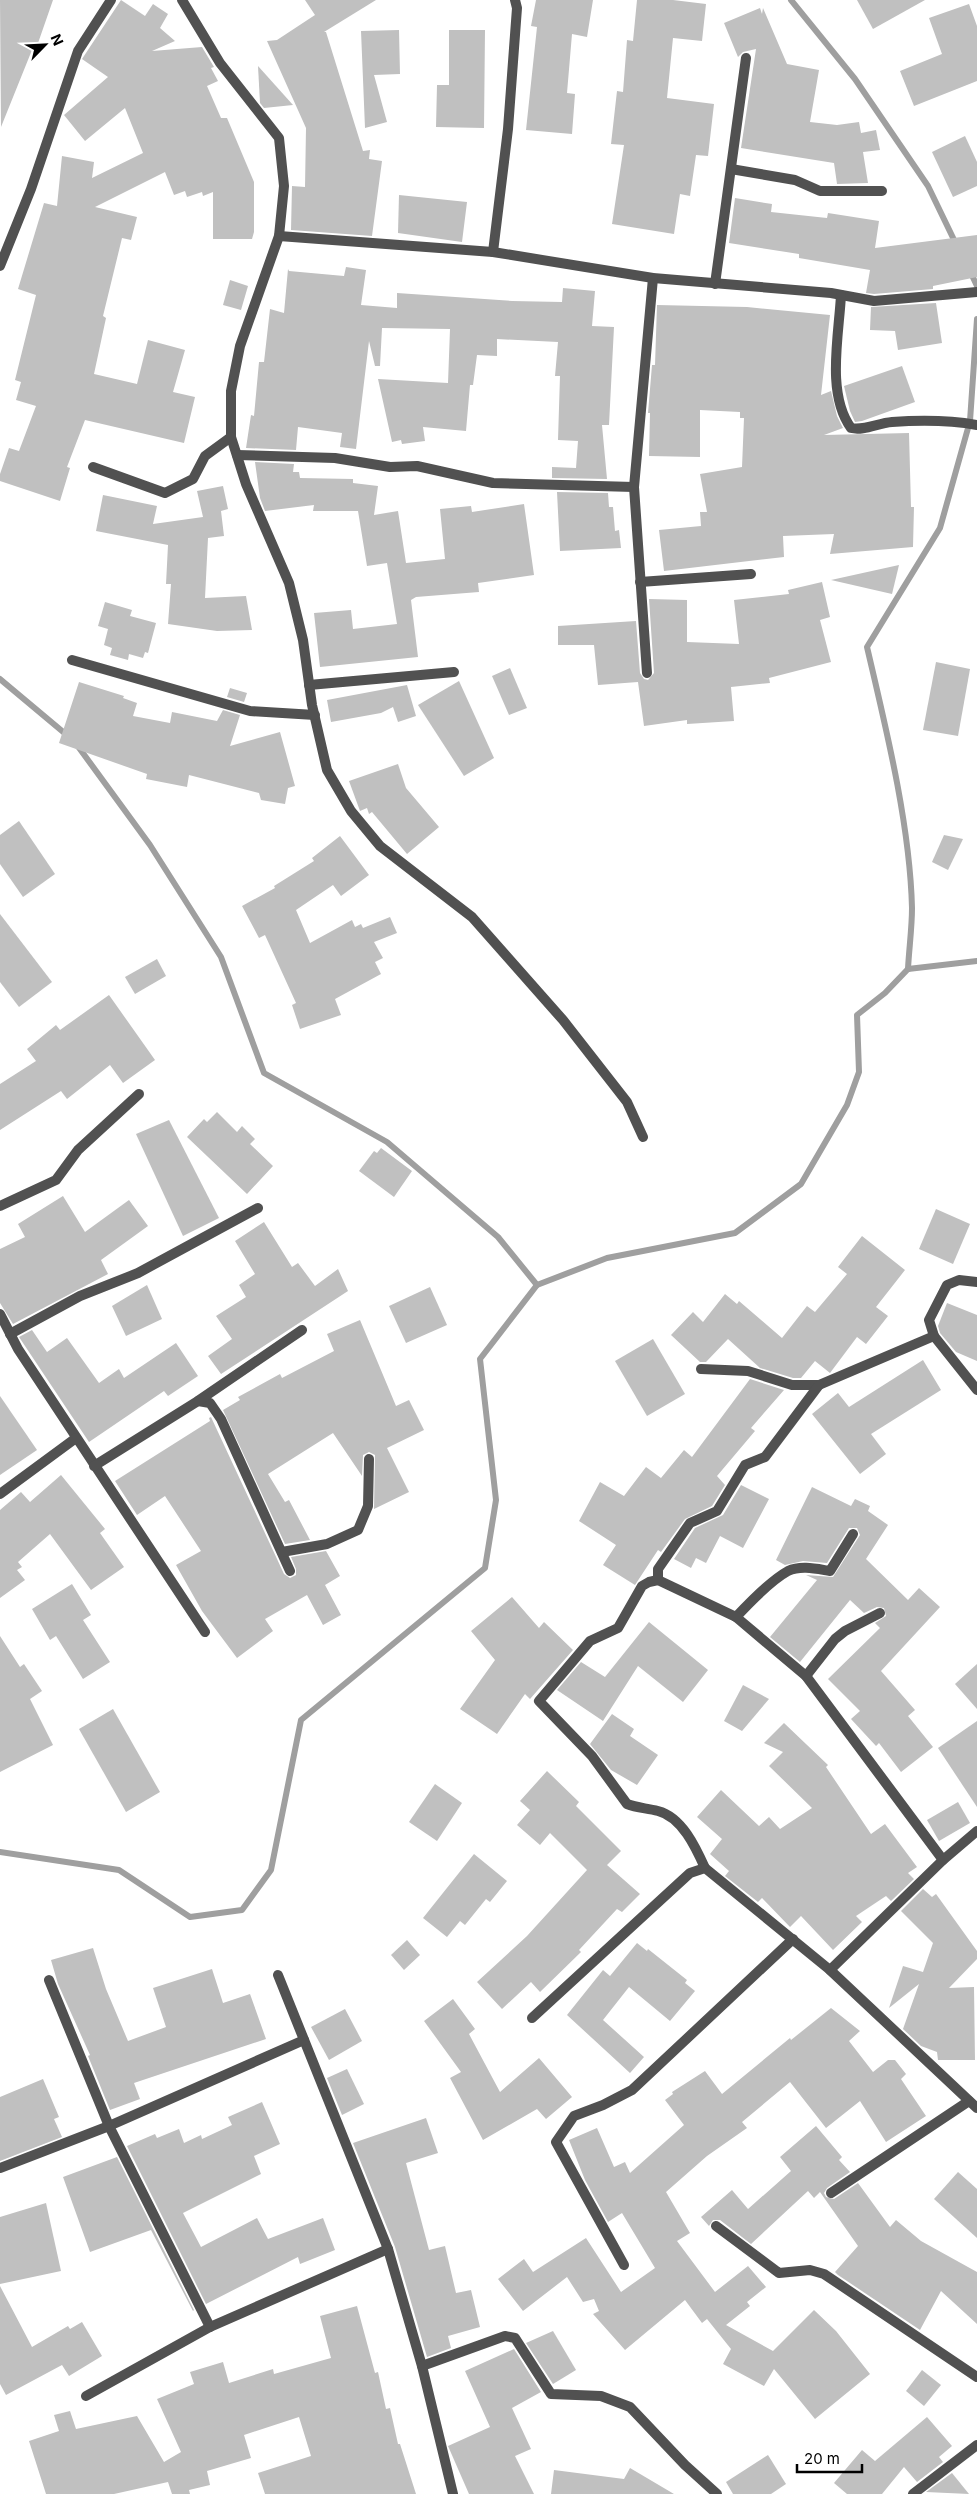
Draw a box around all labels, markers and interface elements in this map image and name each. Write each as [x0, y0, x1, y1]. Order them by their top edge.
north arrow [20, 20, 70, 70]
text: N [47, 31, 67, 48]
scale bar [797, 2442, 862, 2474]
text: 20 m [804, 2449, 840, 2468]

